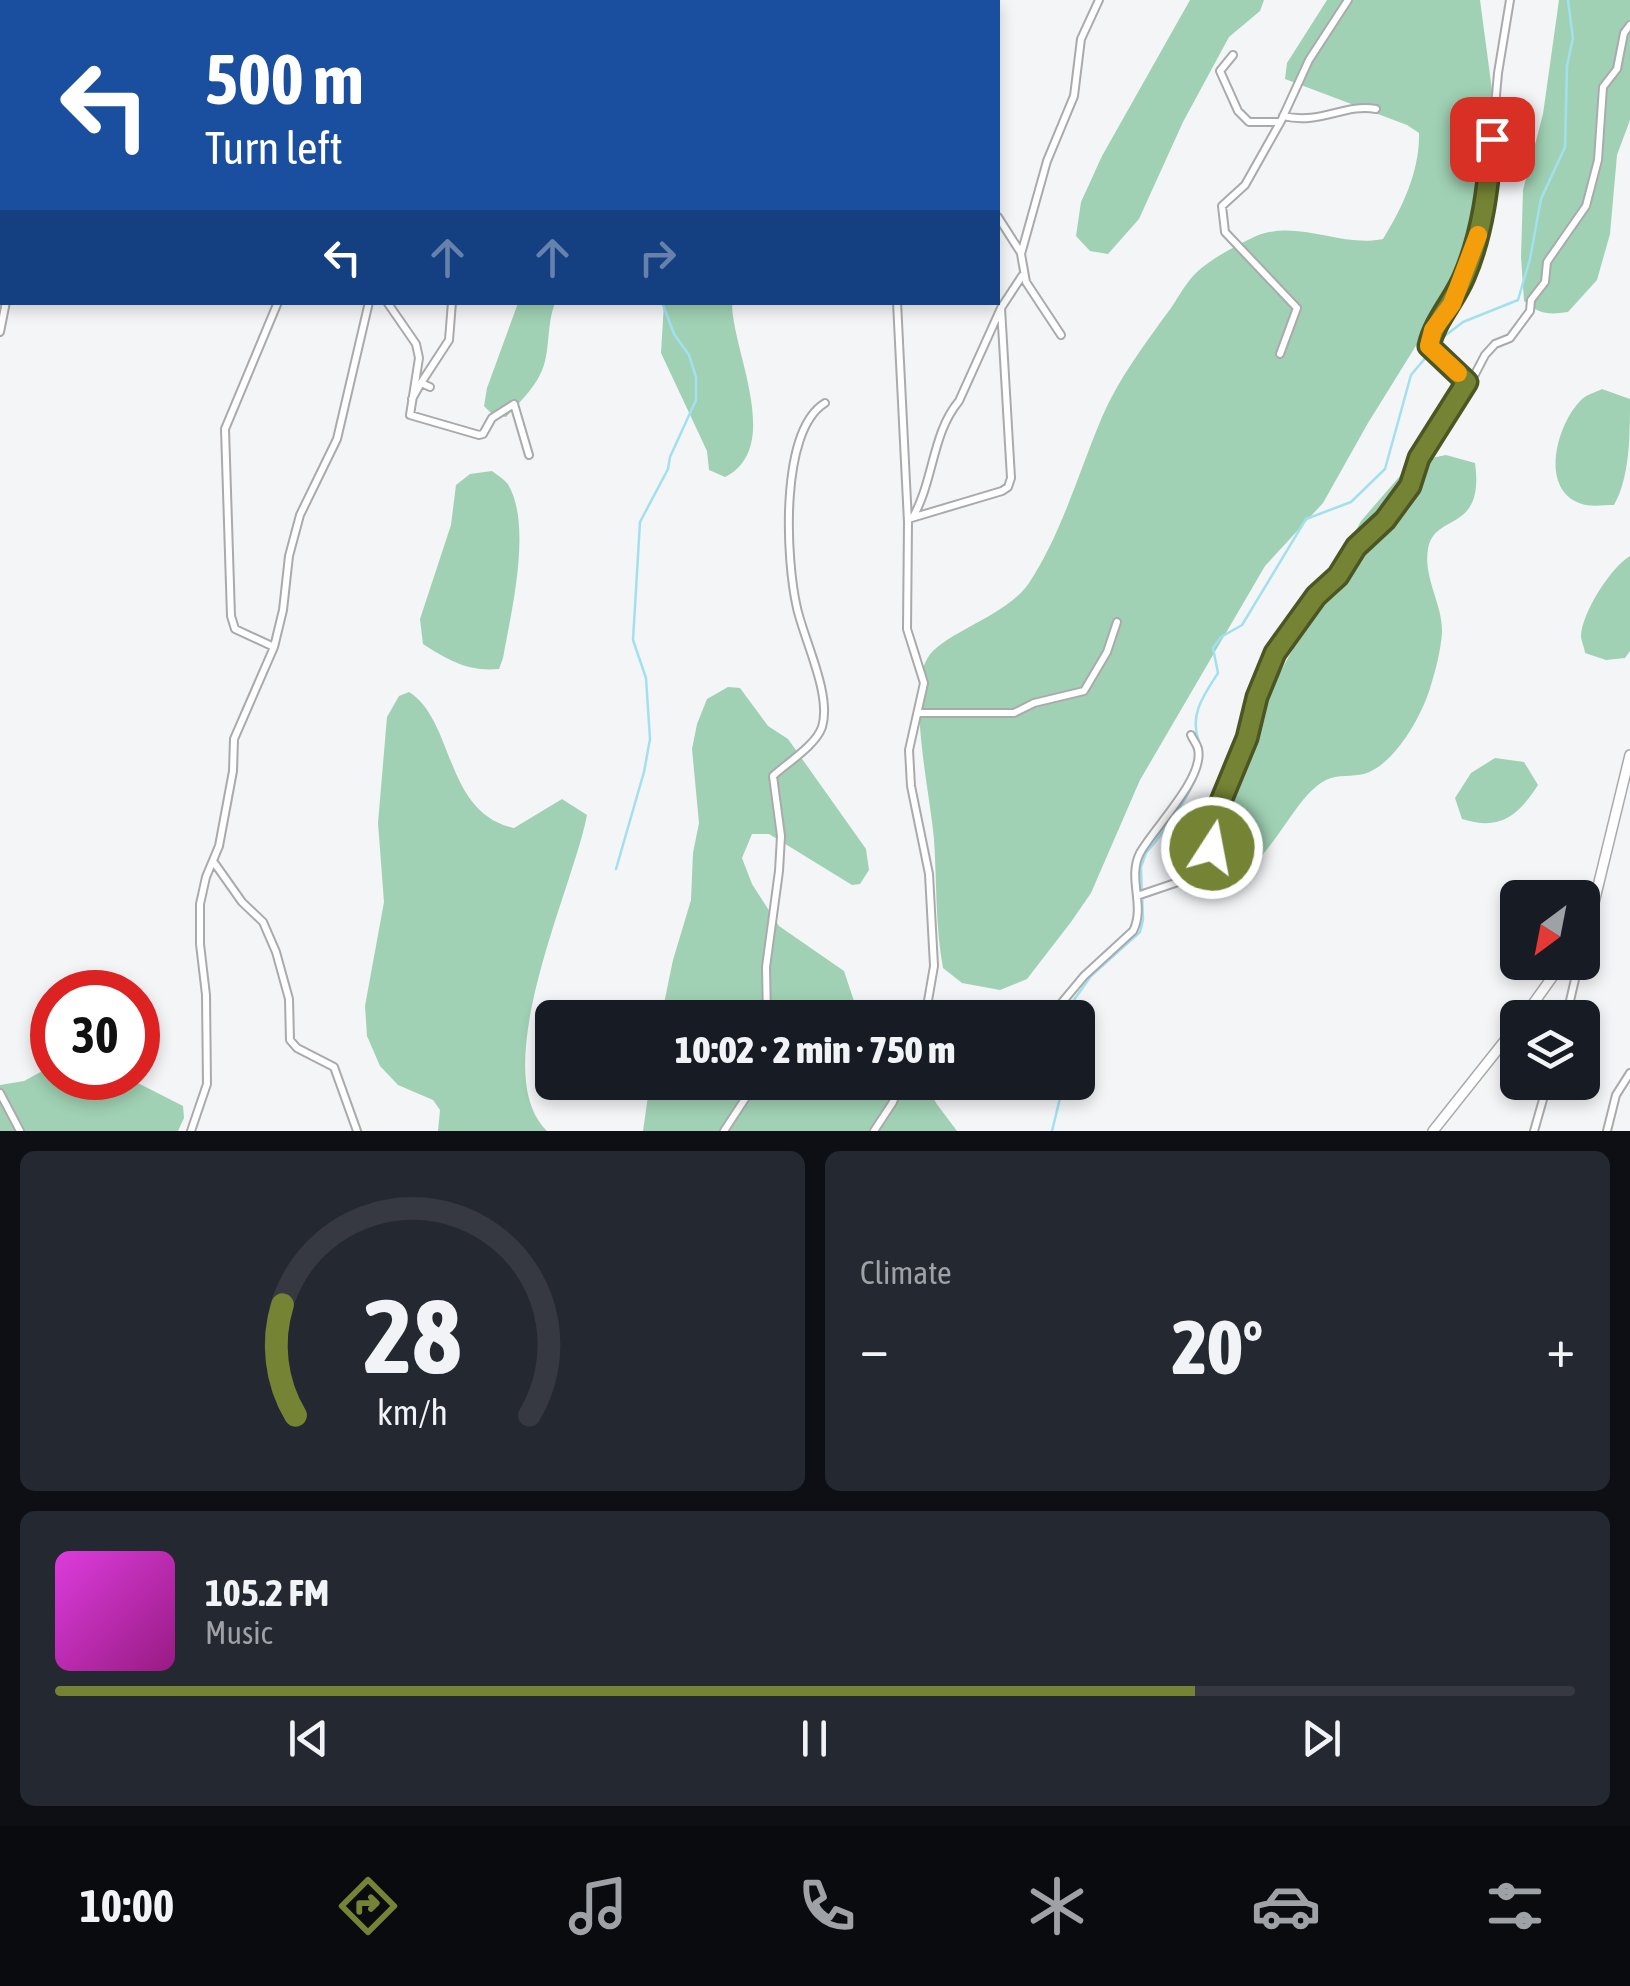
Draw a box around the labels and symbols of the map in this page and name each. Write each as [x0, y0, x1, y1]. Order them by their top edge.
pin [1450, 97, 1535, 182]
position arrow [1160, 796, 1264, 900]
north arrow [1500, 880, 1600, 980]
speed limit sign: 30 [30, 970, 160, 1100]

